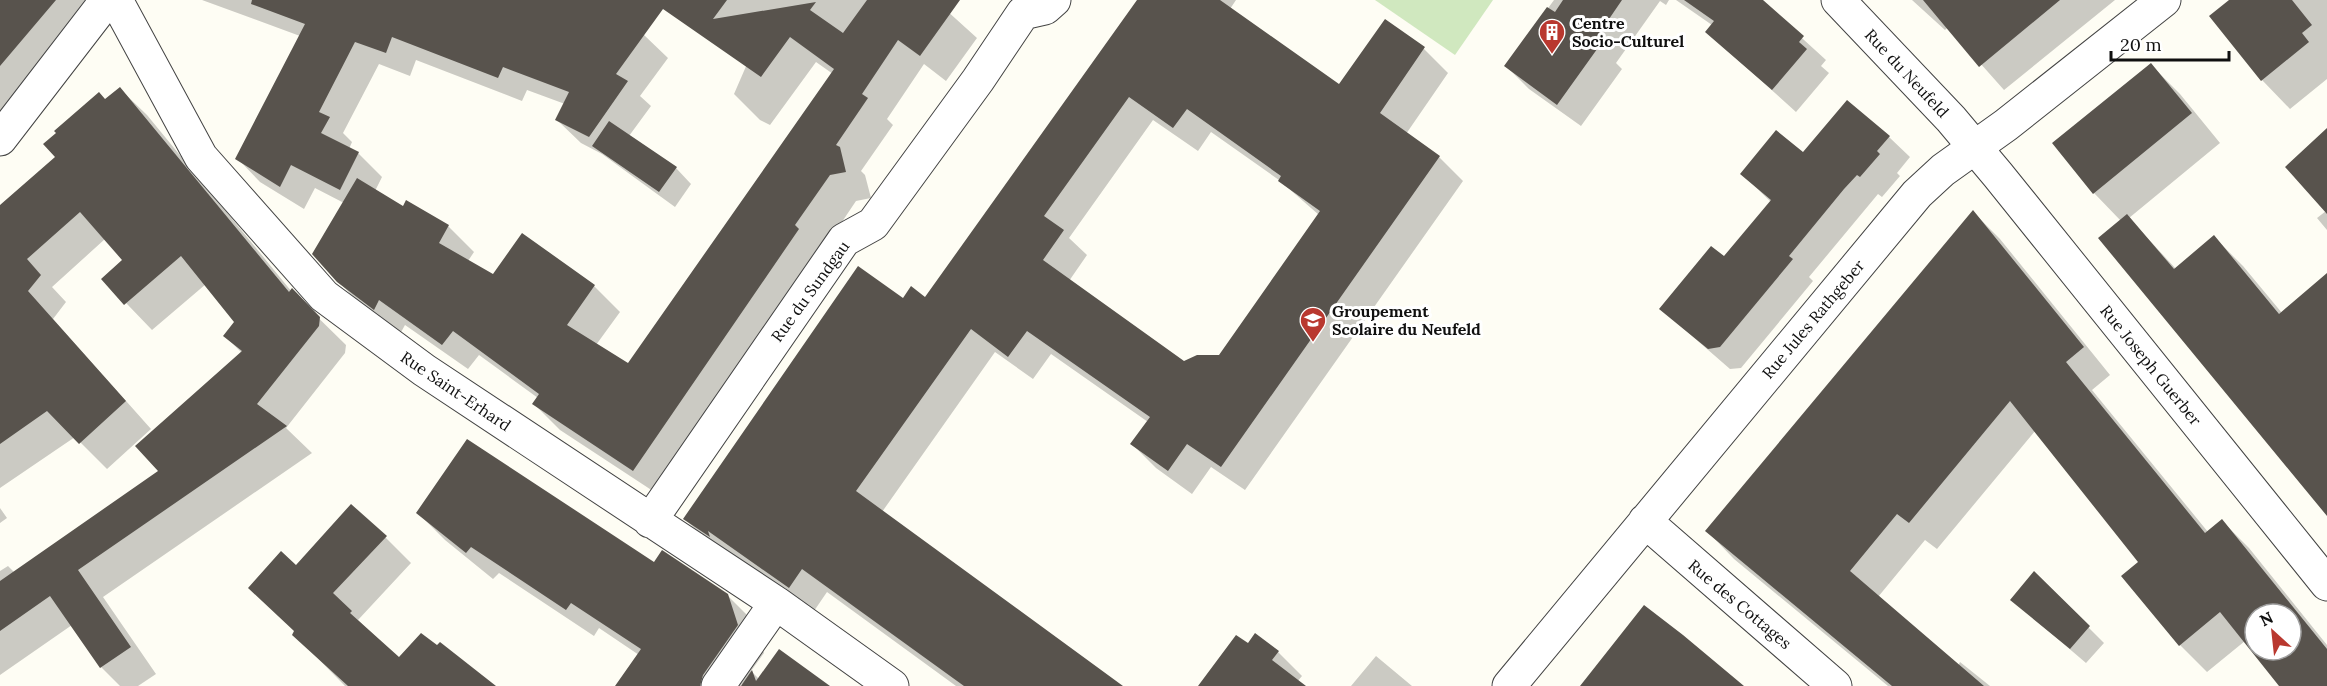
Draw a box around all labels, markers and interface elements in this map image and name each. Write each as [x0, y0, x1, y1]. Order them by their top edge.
place label: Centre Socio-Culturel [1572, 13, 1684, 51]
building icon: Centre Socio-Culturel [1537, 17, 1567, 55]
street label: Rue du Neufeld [1861, 24, 1953, 122]
scale bar [2111, 24, 2230, 62]
text: 20 m [2120, 33, 2162, 56]
street label: Rue du Sundgau [767, 236, 854, 345]
street label: Rue Jules Rathgeber [1757, 255, 1869, 382]
place label: Groupement Scolaire du Neufeld [1332, 301, 1481, 339]
street label: Rue Joseph Guerber [2096, 301, 2206, 429]
school or university icon: Groupement Scolaire du Neufeld [1298, 305, 1328, 343]
street label: Rue Saint-Erhard [397, 347, 515, 436]
street label: Rue des Cottages [1684, 555, 1796, 653]
north arrow [2243, 602, 2303, 662]
text: N [2256, 607, 2276, 630]

